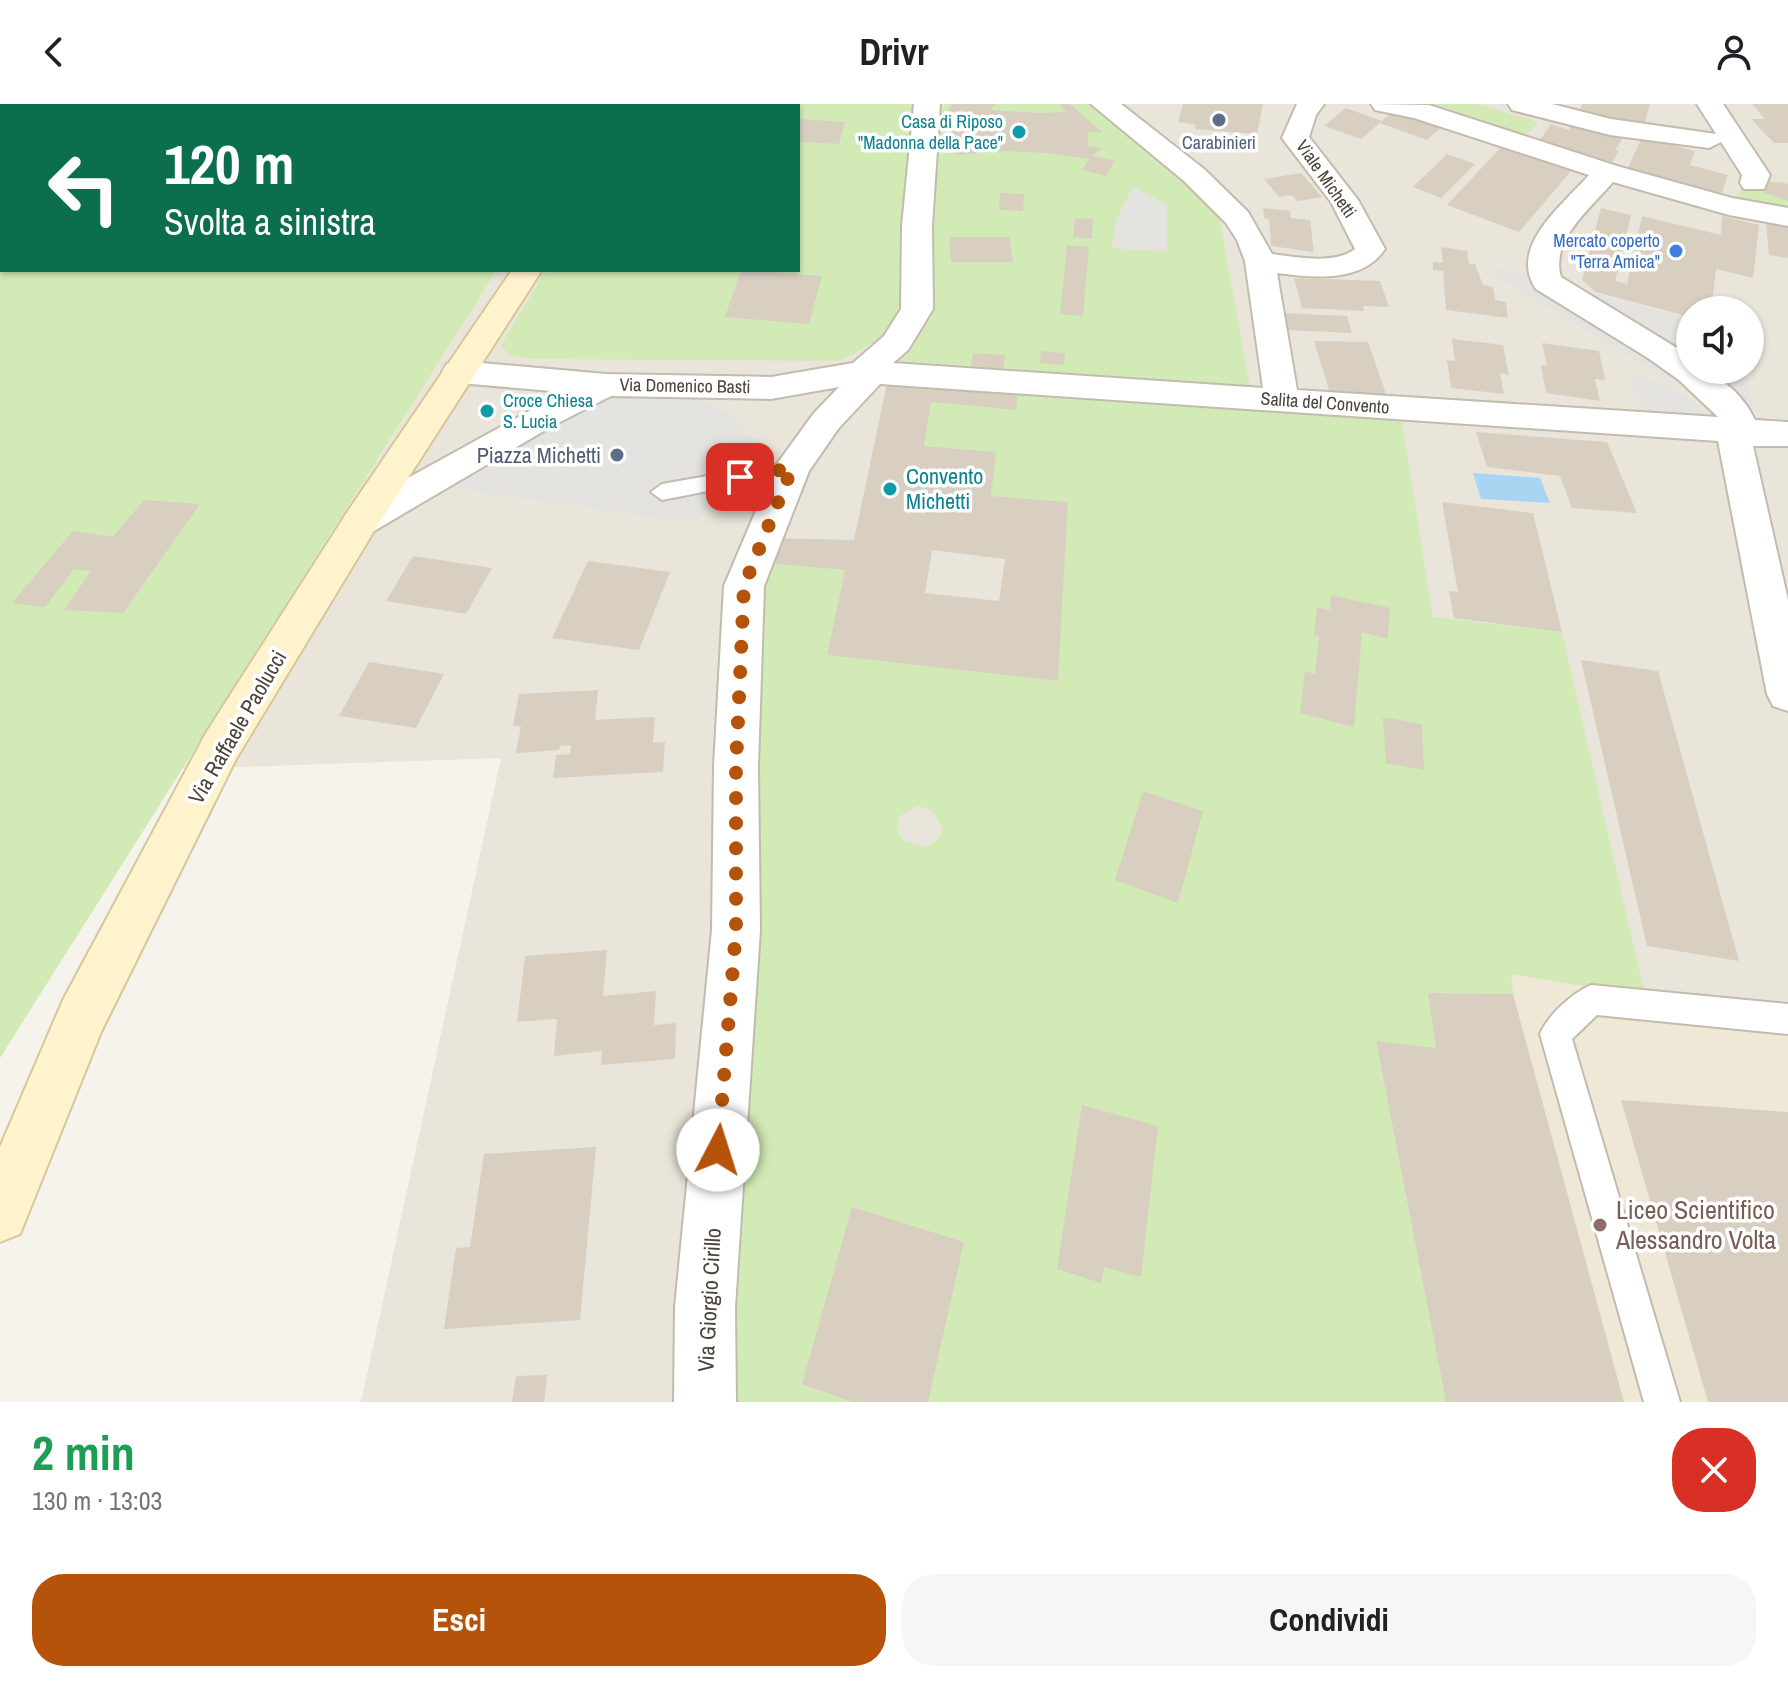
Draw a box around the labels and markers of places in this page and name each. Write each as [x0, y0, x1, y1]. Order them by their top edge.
place label: Casa di Riposo "Madonna della Pace" [858, 109, 1003, 155]
marker: Carabinieri [1210, 111, 1228, 129]
marker: Casa di Riposo "Madonna della Pace" [1010, 123, 1028, 141]
place label: Carabinieri [1182, 130, 1256, 155]
place label: Mercato coperto "Terra Amica" [1553, 228, 1660, 274]
marker: Mercato coperto "Terra Amica" [1667, 242, 1685, 260]
place label: Croce Chiesa S. Lucia [503, 388, 593, 434]
marker: Croce Chiesa S. Lucia [478, 402, 496, 420]
place label: Piazza Michetti [477, 440, 601, 470]
pin [706, 443, 774, 511]
marker: Piazza Michetti [608, 446, 626, 464]
place label: Convento Michetti [906, 461, 983, 516]
marker: Convento Michetti [881, 480, 899, 498]
place label: Liceo Scientifico Alessandro Volta [1615, 1192, 1776, 1257]
marker: Liceo Scientifico Alessandro Volta [1591, 1216, 1609, 1234]

